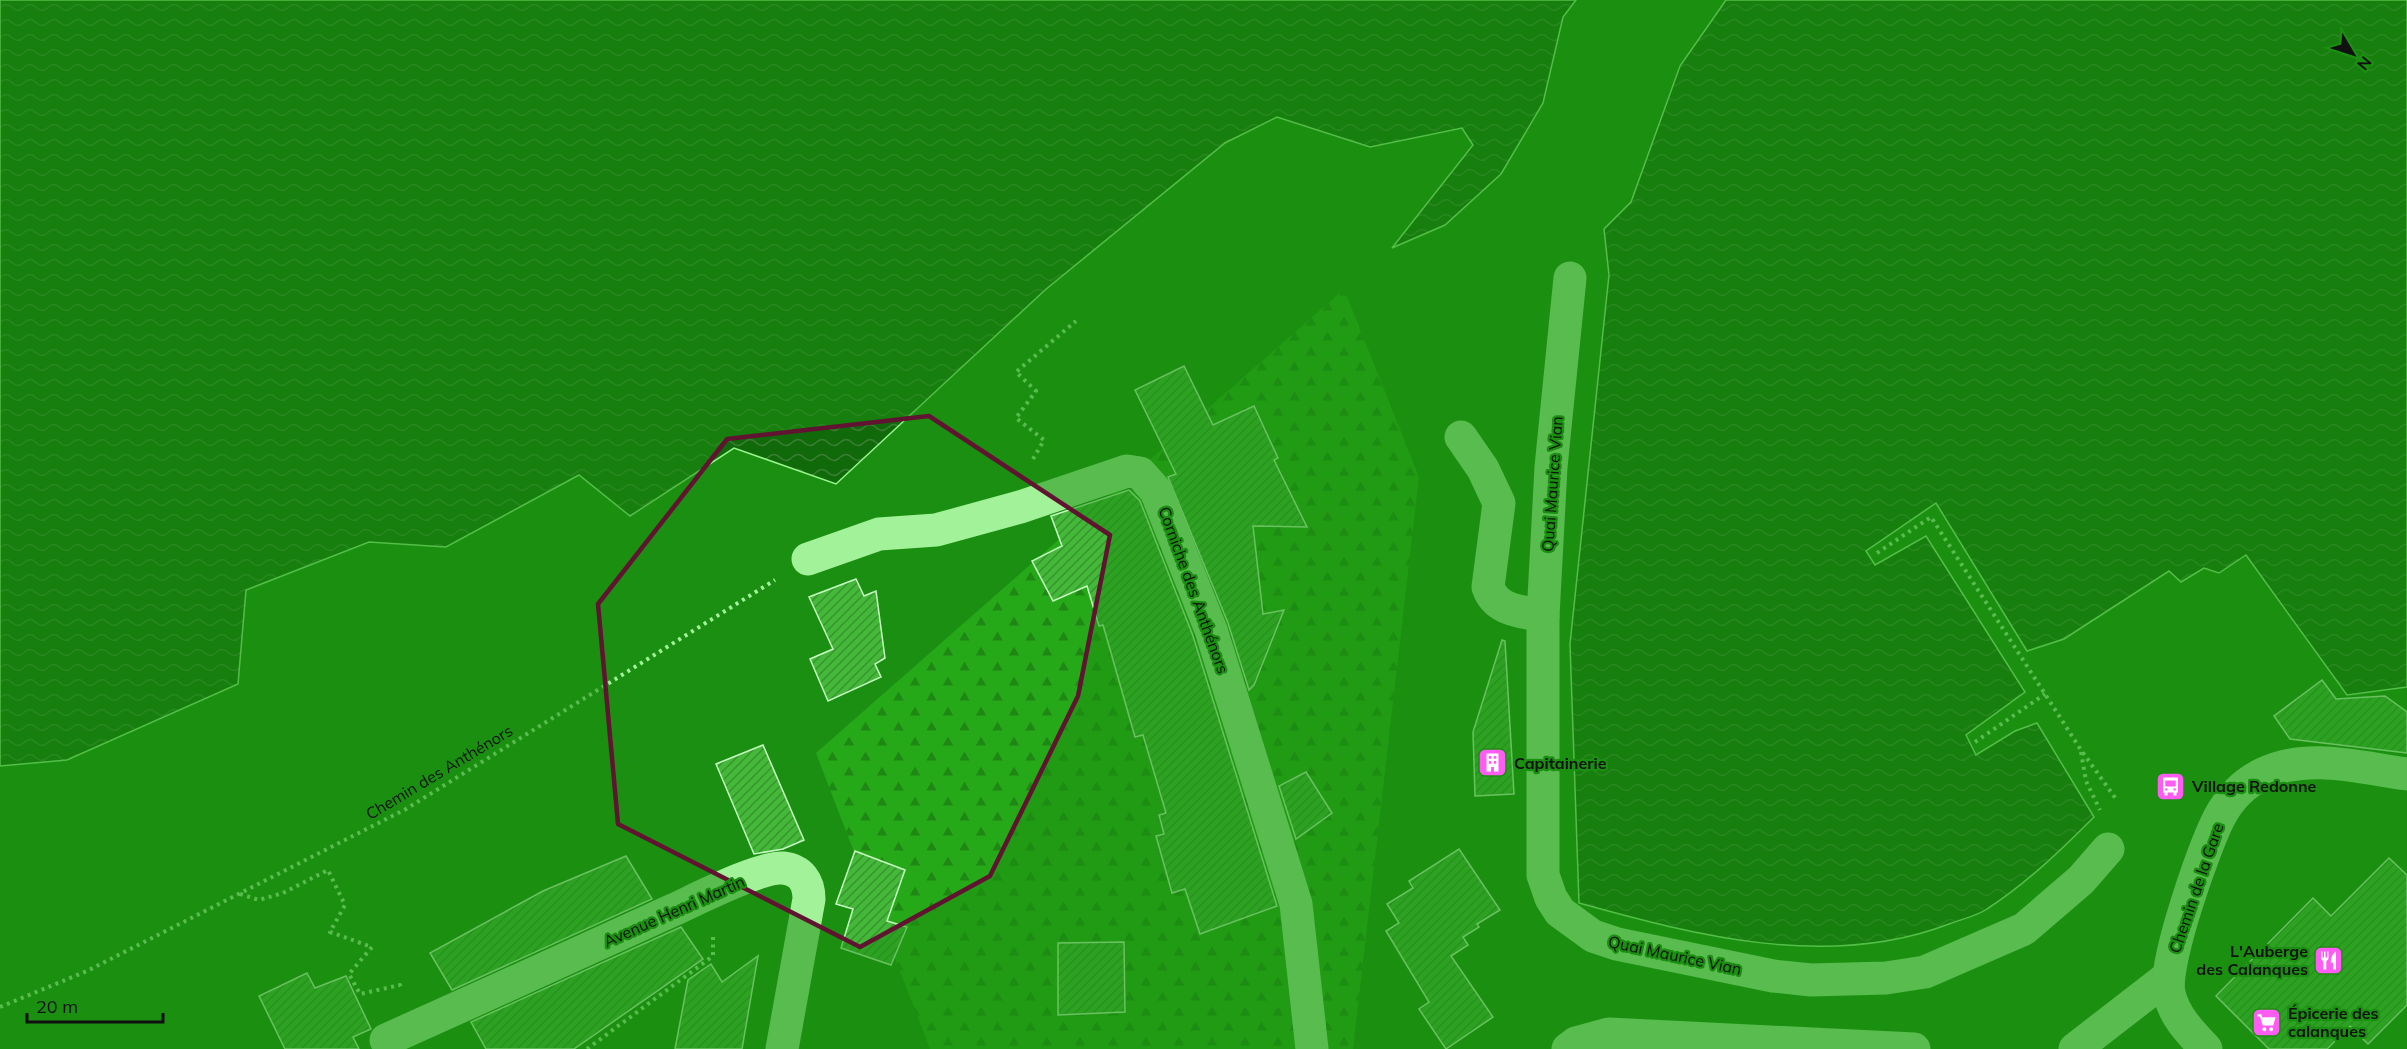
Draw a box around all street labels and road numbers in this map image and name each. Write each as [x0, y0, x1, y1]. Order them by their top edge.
street label: Quai Maurice Vian [1537, 415, 1567, 553]
street label: Corniche des Anthénors [1154, 504, 1234, 676]
street label: Chemin des Anthénors [362, 720, 516, 824]
street label: Chemin de la Gare [2164, 820, 2228, 956]
street label: Avenue Henri Martin [600, 871, 748, 951]
street label: Quai Maurice Vian [1606, 931, 1744, 979]

